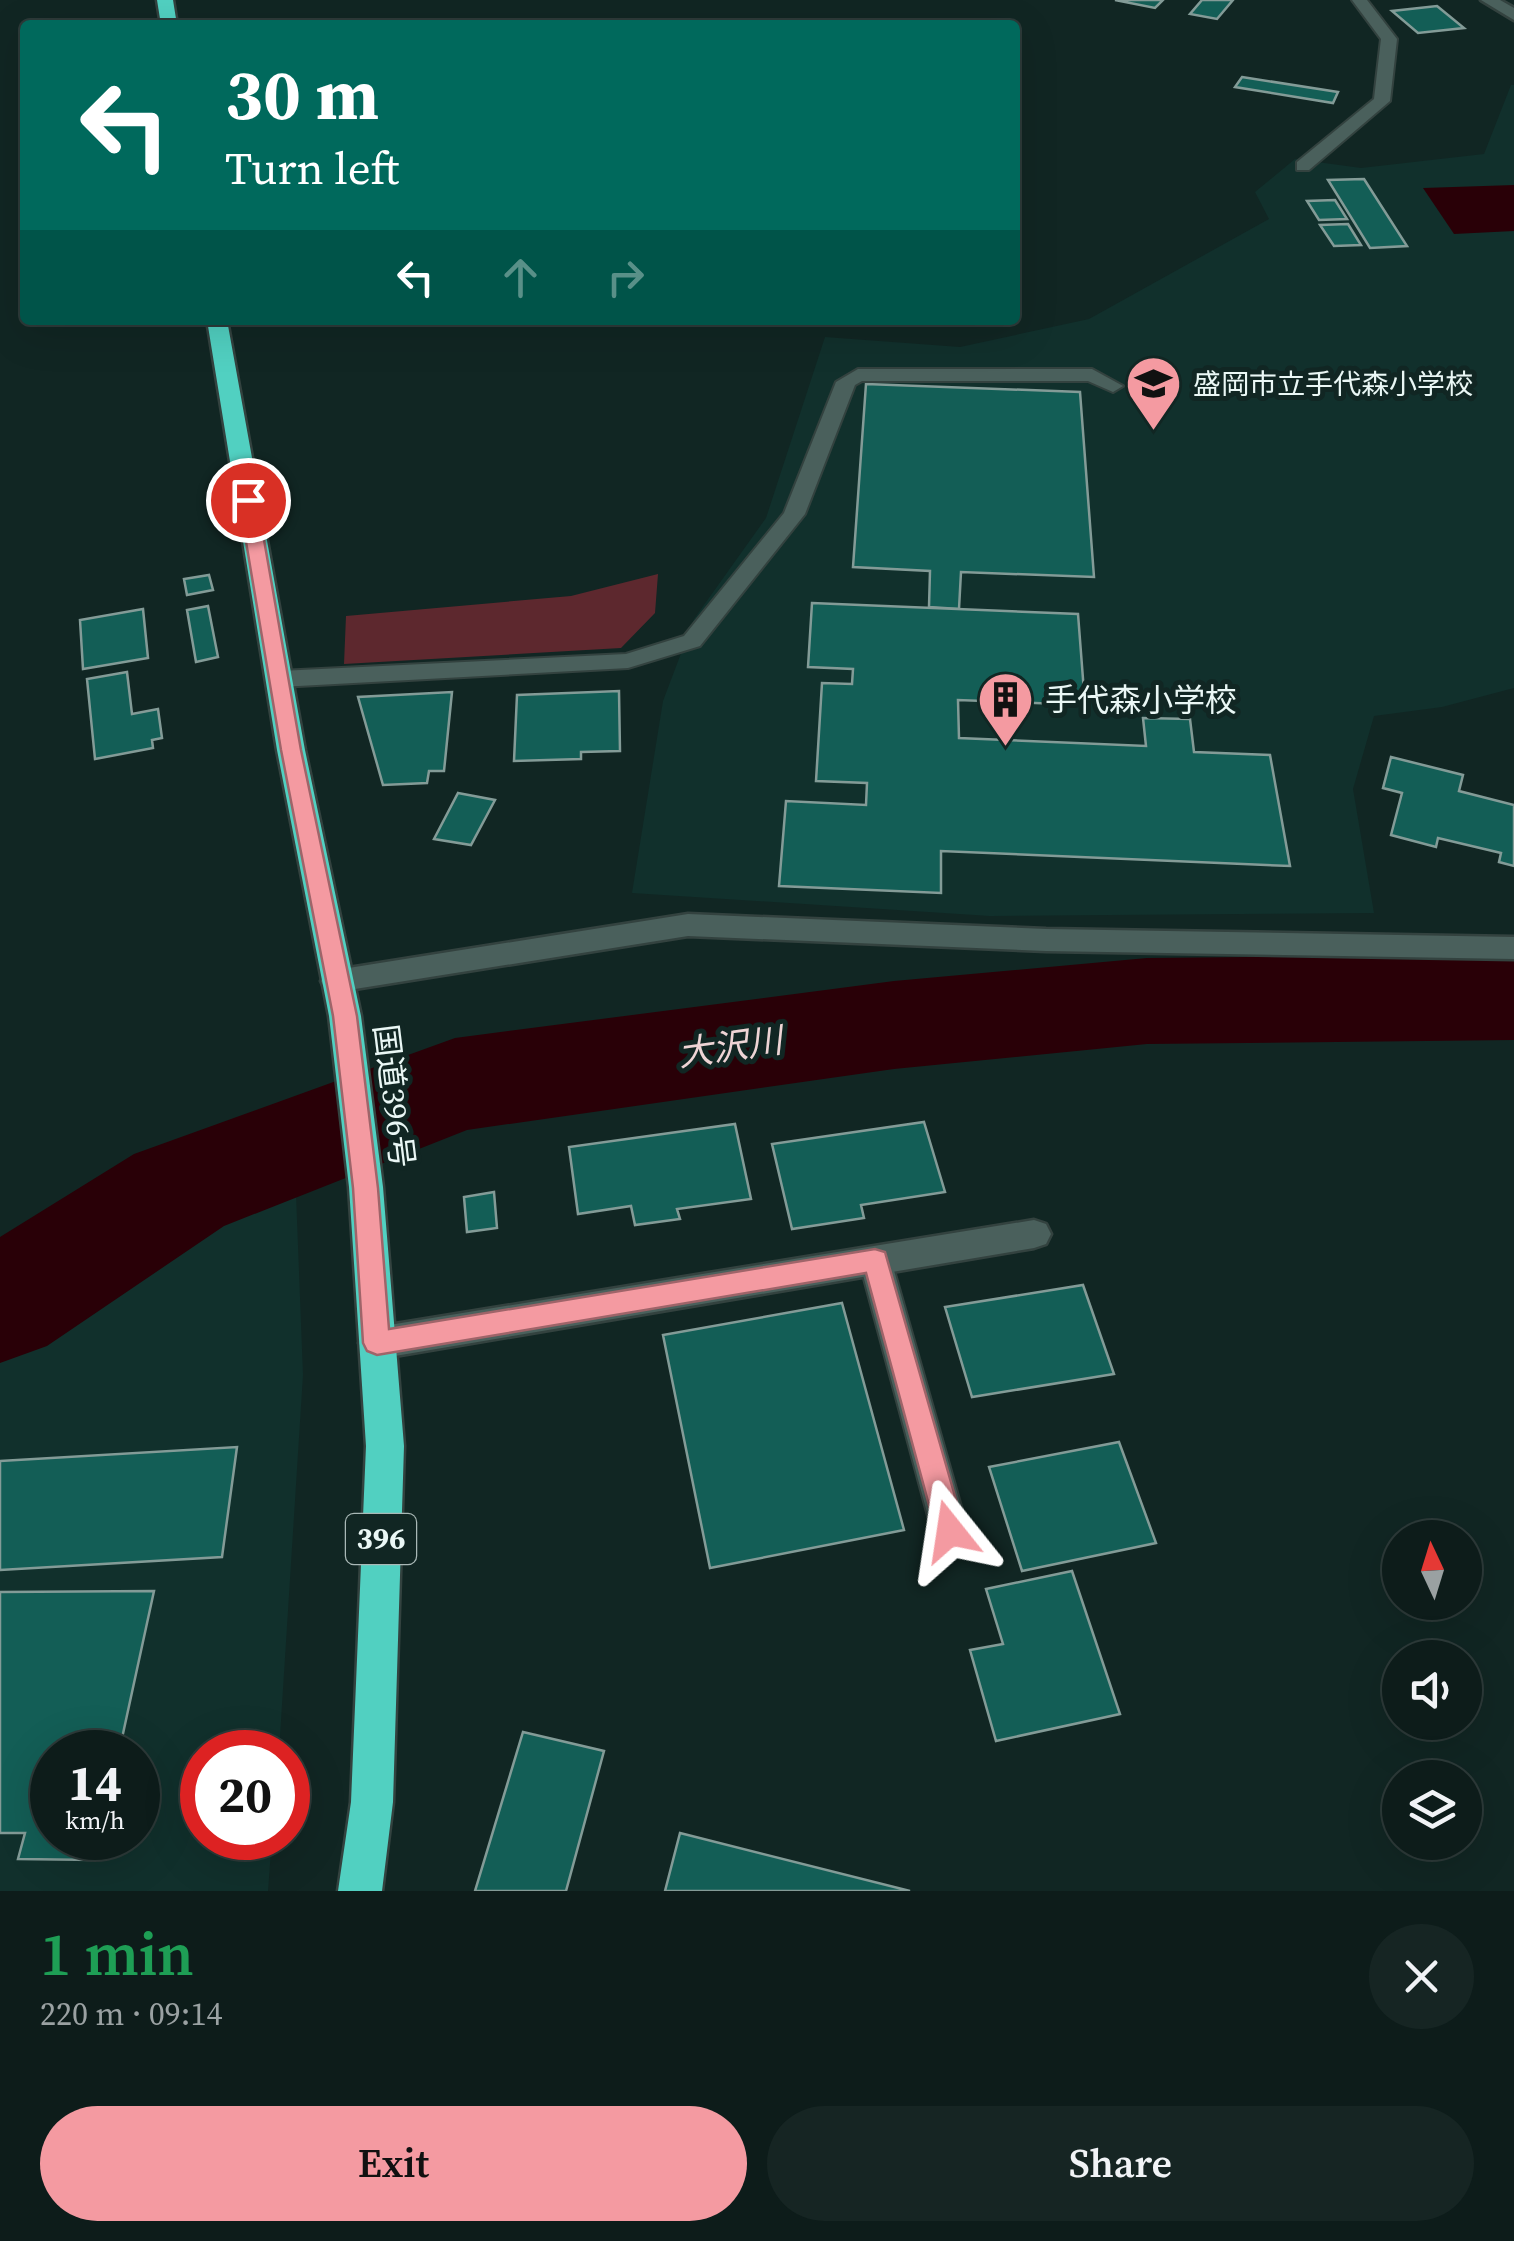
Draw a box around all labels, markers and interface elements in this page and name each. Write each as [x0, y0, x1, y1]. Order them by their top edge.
text: 30 m [225, 46, 379, 142]
icon: left [60, 60, 190, 190]
text: Turn left [225, 137, 399, 199]
icon: left [388, 250, 443, 305]
icon: ahead [493, 250, 548, 305]
icon: right [598, 250, 653, 305]
school or university icon: 盛岡市立手代森小学校 [1124, 354, 1184, 433]
place label: 盛岡市立手代森小学校 [1193, 365, 1473, 403]
pin [206, 458, 291, 543]
icon: arrive [221, 473, 276, 528]
building icon: 手代森小学校 [976, 670, 1036, 749]
place label: 手代森小学校 [1045, 678, 1237, 722]
water label: 大沢川 [675, 1015, 789, 1078]
street label: 国道396号 [363, 1022, 425, 1170]
position arrow [898, 1479, 1002, 1583]
road number: 396 [346, 1514, 416, 1564]
north arrow [1382, 1520, 1482, 1620]
map controls [1382, 1520, 1482, 1860]
button: sound [1382, 1640, 1482, 1740]
speed limit sign: 20 [180, 1730, 310, 1860]
text: 14 [68, 1748, 122, 1817]
button: layers [1382, 1760, 1482, 1860]
text: km/h [65, 1803, 125, 1837]
text: 1 min [40, 1913, 194, 1995]
button: close [1369, 1924, 1474, 2029]
text: 220 m · 09:14 [40, 1992, 222, 2036]
button: Exit [40, 2106, 747, 2221]
button: Share [767, 2106, 1474, 2221]

